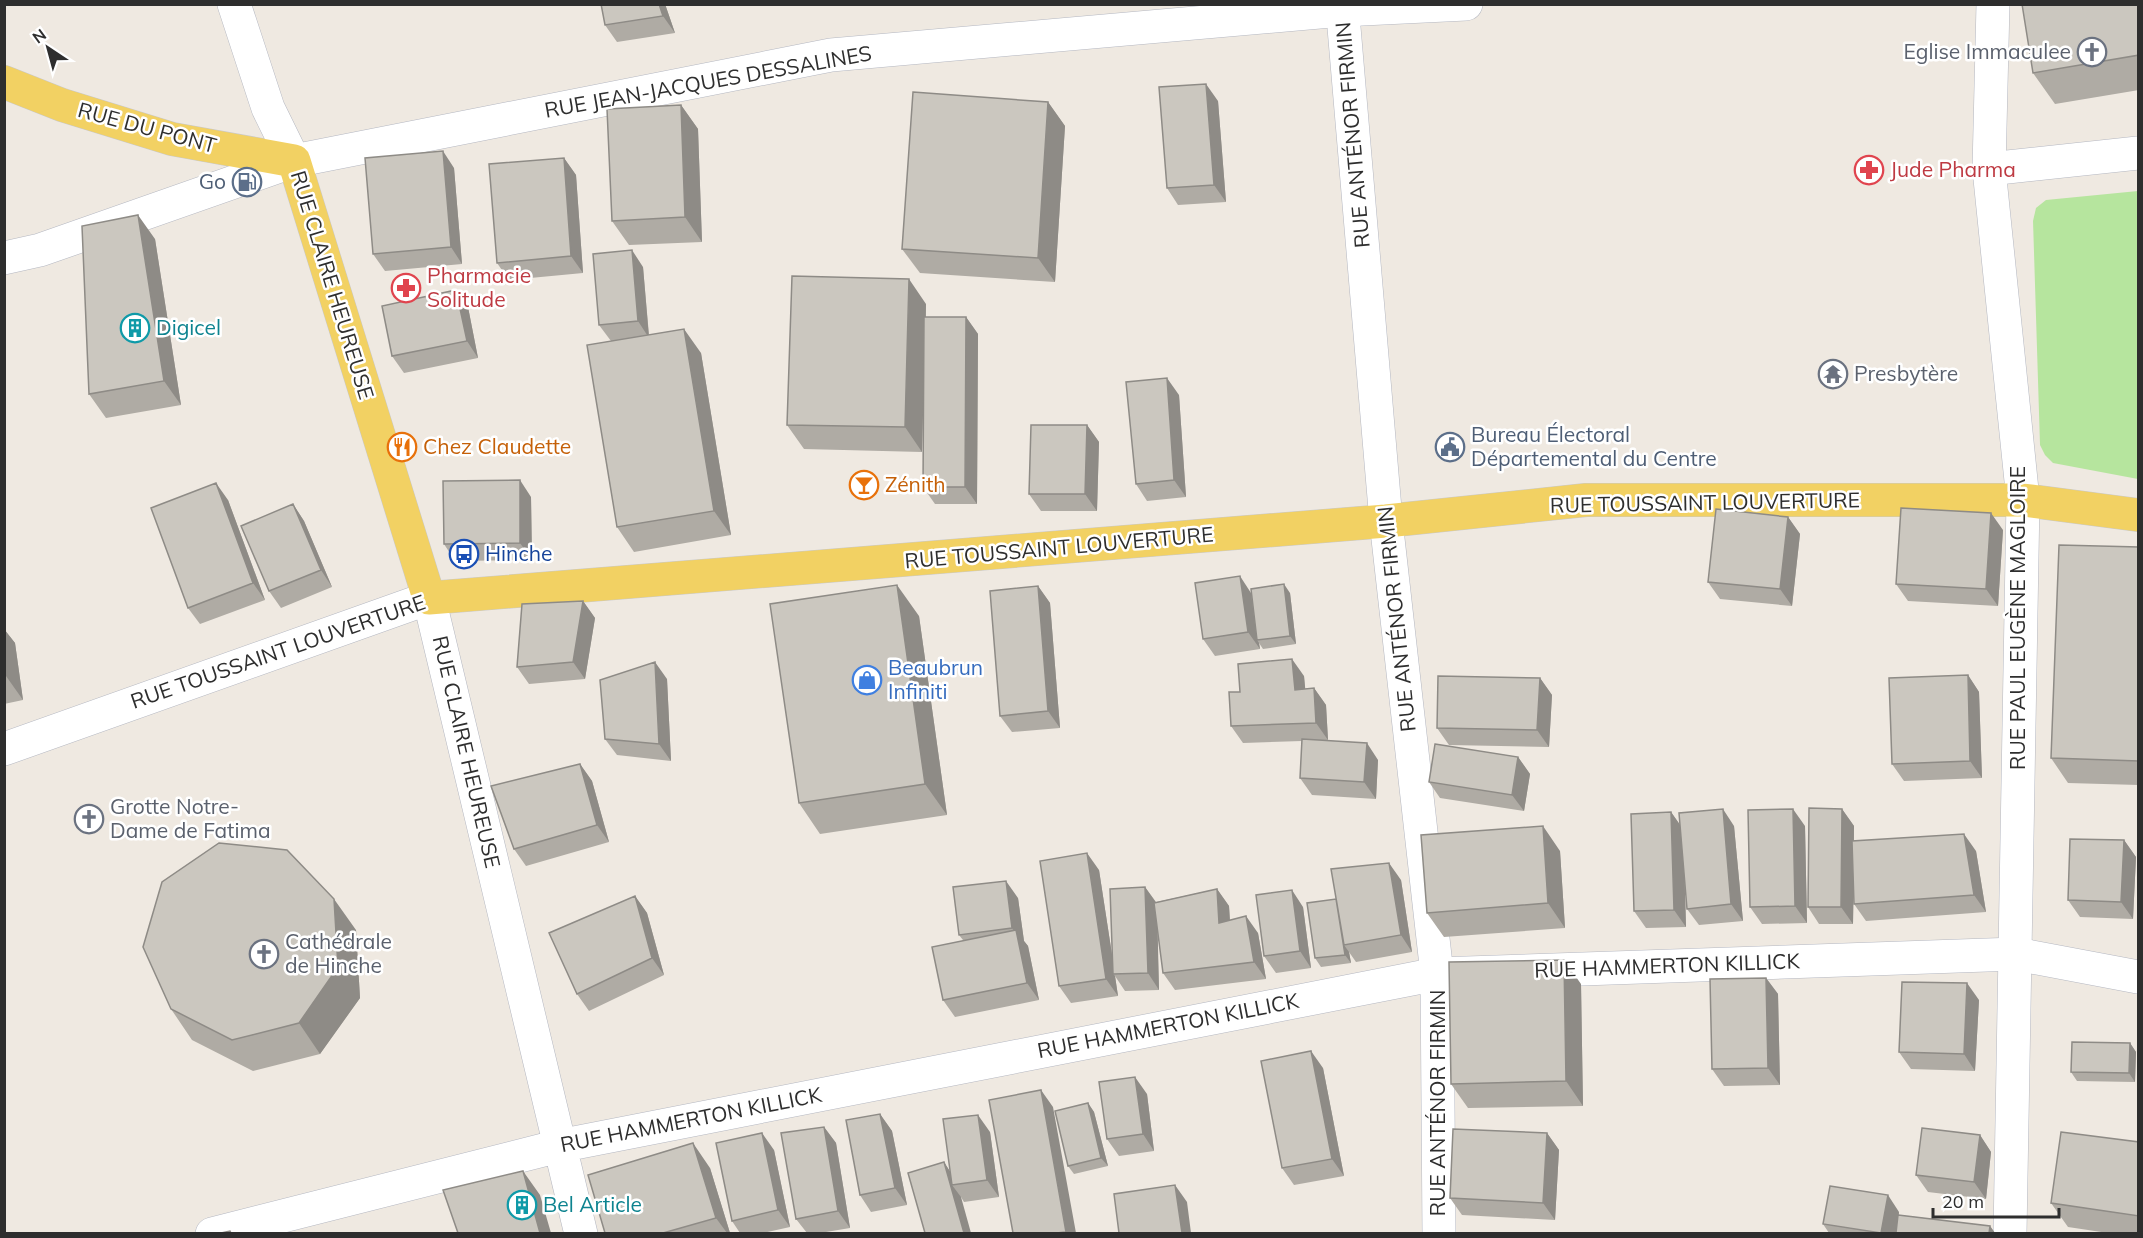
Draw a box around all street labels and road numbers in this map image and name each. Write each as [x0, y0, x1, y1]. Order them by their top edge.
street label: RUE ANTÉNOR FIRMIN [1329, 21, 1375, 249]
street label: RUE JEAN-JACQUES DESSALINES [542, 39, 873, 123]
street label: RUE DU PONT [75, 96, 220, 158]
street label: RUE CLAIRE HEUREUSE [286, 167, 380, 402]
street label: RUE PAUL EUGÈNE MAGLOIRE [2004, 466, 2030, 770]
street label: RUE TOUSSAINT LOUVERTURE [1550, 486, 1860, 518]
street label: RUE ANTÉNOR FIRMIN [1371, 505, 1421, 733]
street label: RUE TOUSSAINT LOUVERTURE [903, 521, 1215, 573]
street label: RUE TOUSSAINT LOUVERTURE [127, 588, 429, 714]
street label: RUE CLAIRE HEUREUSE [428, 633, 506, 871]
street label: RUE HAMMERTON KILLICK [1534, 947, 1801, 983]
street label: RUE HAMMERTON KILLICK [1035, 987, 1301, 1063]
street label: RUE ANTÉNOR FIRMIN [1424, 990, 1450, 1216]
street label: RUE HAMMERTON KILLICK [558, 1081, 824, 1157]

